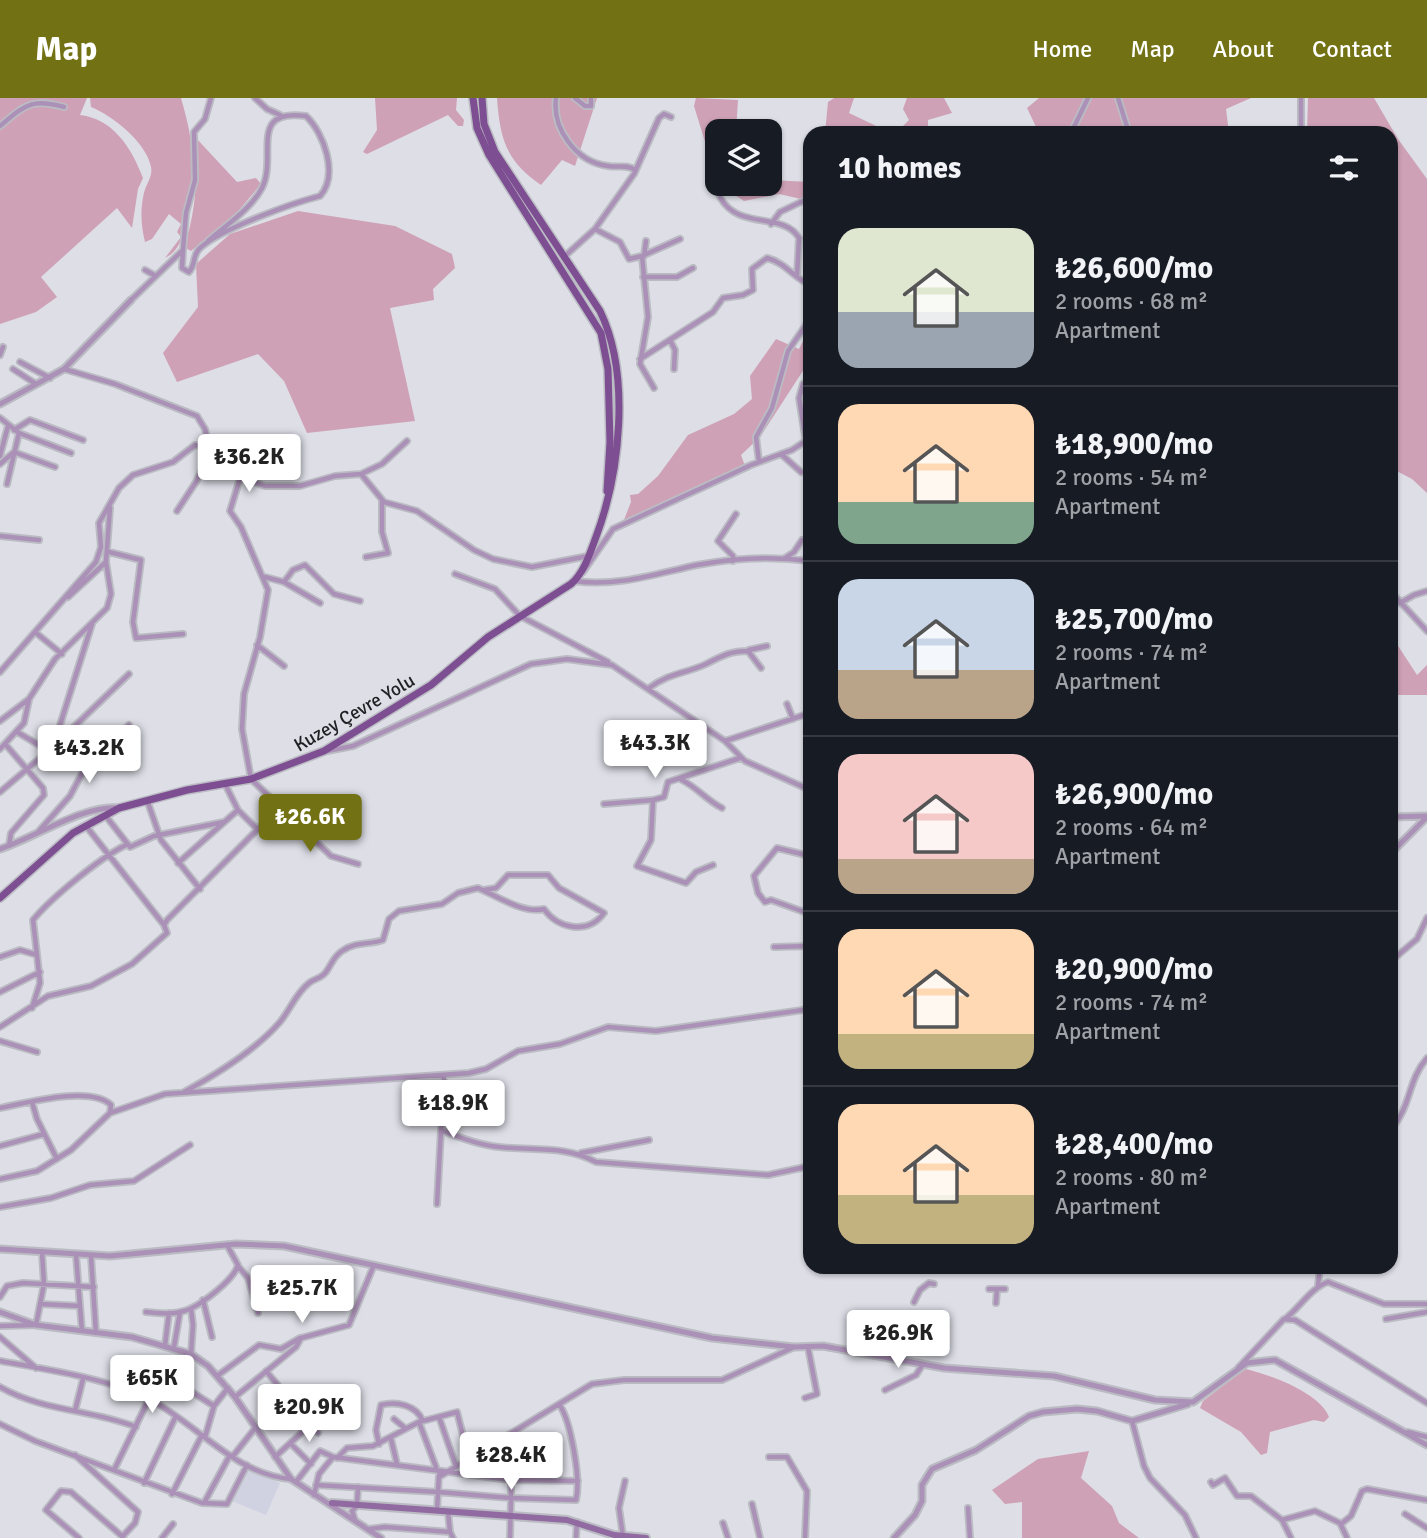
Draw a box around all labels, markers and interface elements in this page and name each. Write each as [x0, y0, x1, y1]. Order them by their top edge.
text: Map [35, 29, 97, 70]
text: Home [1032, 34, 1092, 64]
text: Map [1130, 34, 1175, 64]
text: About [1213, 34, 1274, 64]
text: Contact [1312, 34, 1392, 64]
map controls [705, 119, 782, 196]
button: layers [705, 119, 782, 196]
icon: filters [1325, 149, 1363, 187]
text: 10 homes [838, 150, 961, 187]
text: ₺26,600/mo [1055, 250, 1213, 287]
icon: home [894, 256, 978, 340]
text: 2 rooms · 68 m² [1055, 287, 1208, 316]
text: Apartment [1055, 316, 1160, 345]
text: ₺18,900/mo [1055, 426, 1213, 463]
icon: home [894, 432, 978, 516]
pin: ₺36.2K [192, 434, 306, 494]
text: ₺36.2K [214, 442, 284, 471]
text: 2 rooms · 54 m² [1055, 463, 1208, 492]
text: Apartment [1055, 492, 1160, 521]
text: ₺25,700/mo [1055, 601, 1213, 638]
icon: home [894, 607, 978, 691]
text: 2 rooms · 74 m² [1055, 638, 1208, 667]
text: Apartment [1055, 667, 1160, 696]
street label: Kuzey Çevre Yolu [290, 669, 419, 757]
pin: ₺43.3K [598, 720, 712, 780]
pin: ₺43.2K [32, 726, 146, 785]
text: ₺43.3K [620, 728, 690, 757]
text: ₺43.2K [54, 733, 124, 762]
text: ₺26,900/mo [1055, 776, 1213, 813]
icon: home [894, 782, 978, 866]
pin: ₺26.6K [253, 794, 367, 854]
text: ₺26.6K [275, 802, 345, 831]
text: 2 rooms · 64 m² [1055, 813, 1208, 842]
text: Apartment [1055, 842, 1160, 871]
text: ₺20,900/mo [1055, 951, 1213, 988]
icon: home [894, 957, 978, 1041]
text: 2 rooms · 74 m² [1055, 988, 1208, 1017]
text: Apartment [1055, 1017, 1160, 1046]
pin: ₺18.9K [396, 1080, 510, 1140]
text: ₺18.9K [418, 1088, 488, 1117]
text: ₺28,400/mo [1055, 1126, 1213, 1163]
icon: home [894, 1132, 978, 1216]
text: 2 rooms · 80 m² [1055, 1163, 1208, 1192]
text: Apartment [1055, 1192, 1160, 1221]
pin: ₺25.7K [245, 1266, 359, 1325]
text: ₺25.7K [267, 1273, 337, 1302]
pin: ₺26.9K [841, 1310, 955, 1370]
text: ₺26.9K [863, 1318, 933, 1347]
pin: ₺65K [111, 1356, 193, 1415]
text: ₺65K [126, 1363, 178, 1392]
pin: ₺20.9K [252, 1384, 366, 1444]
text: ₺20.9K [274, 1392, 344, 1421]
pin: ₺28.4K [454, 1432, 568, 1492]
text: ₺28.4K [476, 1440, 546, 1469]

